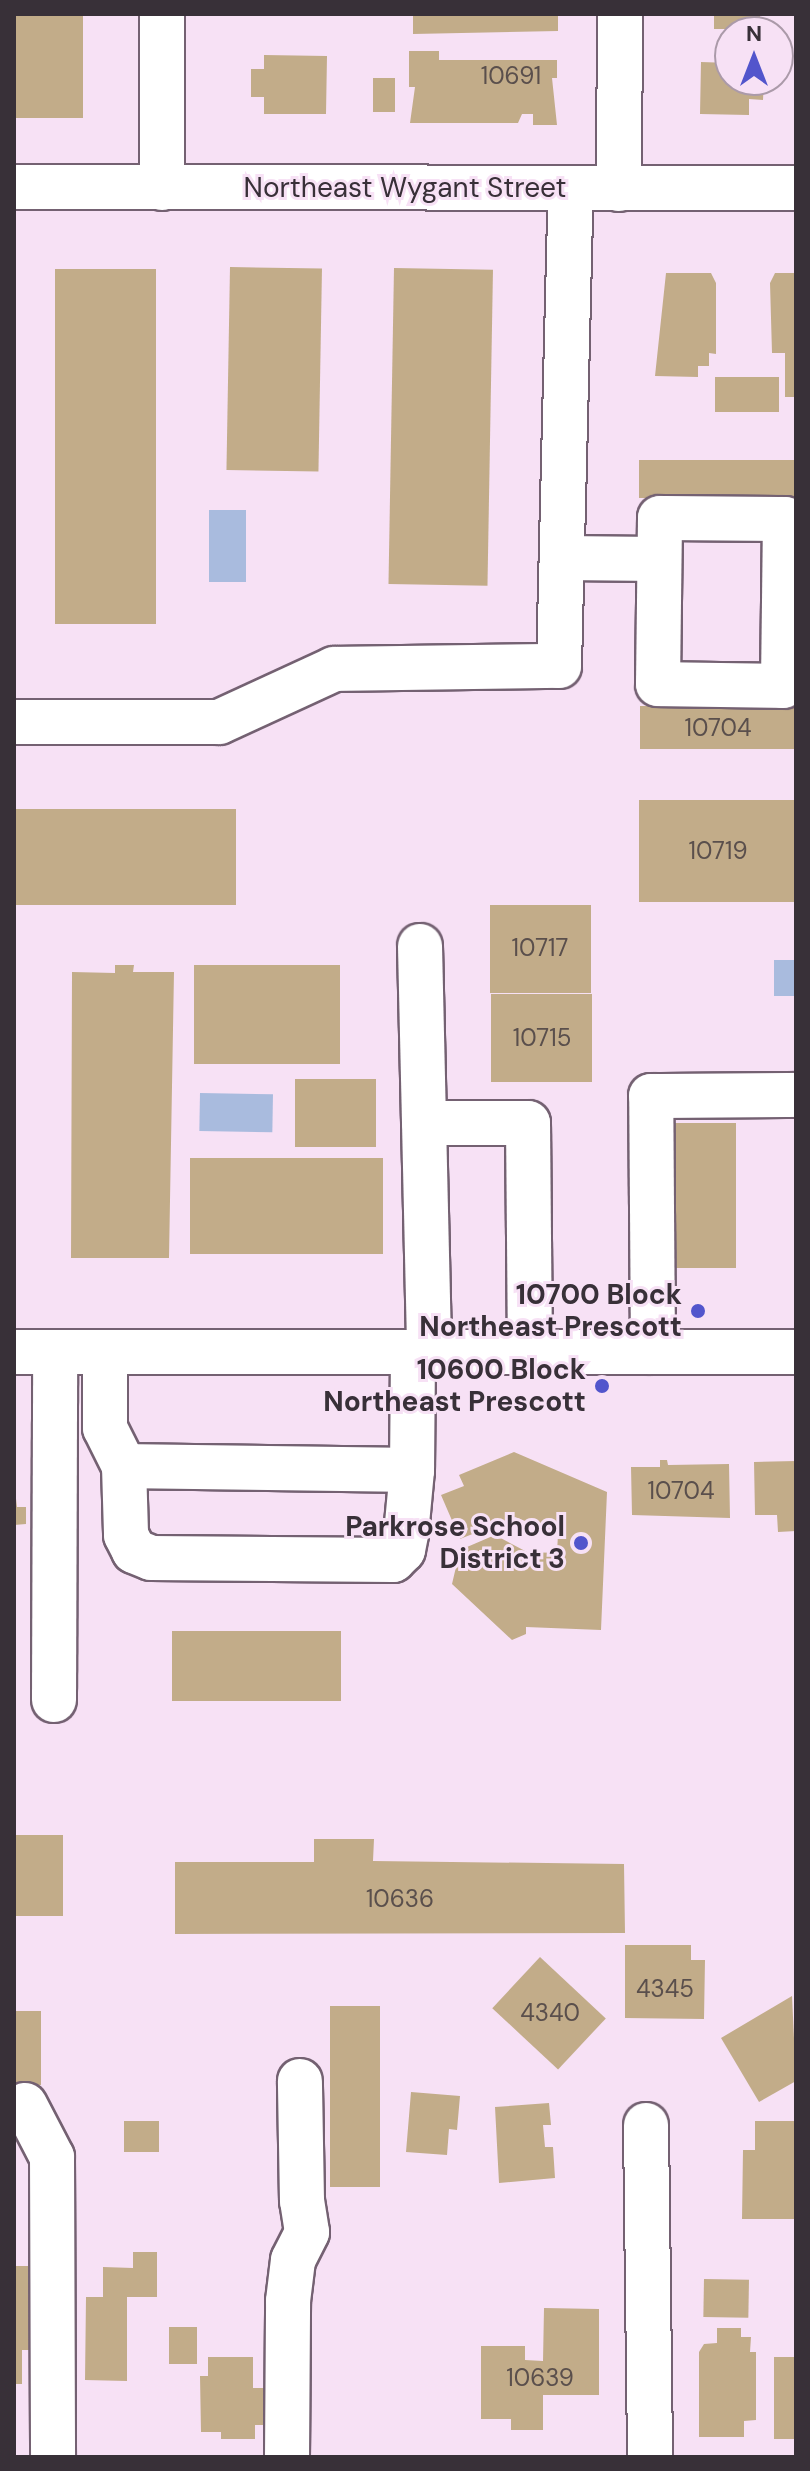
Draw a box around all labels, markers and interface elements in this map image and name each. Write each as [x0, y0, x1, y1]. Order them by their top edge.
north arrow [714, 16, 794, 96]
text: N [746, 19, 762, 48]
house number: 10691 [481, 62, 541, 90]
street label: Northeast Wygant Street [244, 171, 566, 205]
house number: 10704 [684, 714, 752, 742]
house number: 10719 [688, 837, 748, 865]
house number: 10717 [512, 934, 568, 962]
house number: 10715 [513, 1024, 571, 1052]
place label: 10700 Block Northeast Prescott [419, 1278, 682, 1344]
marker: 10700 Block Northeast Prescott [689, 1302, 707, 1320]
place label: 10600 Block Northeast Prescott [323, 1353, 586, 1419]
marker: 10600 Block Northeast Prescott [593, 1377, 611, 1395]
house number: 10704 [647, 1477, 715, 1505]
place label: Parkrose School District 3 [345, 1510, 565, 1576]
marker: Parkrose School District 3 [572, 1534, 590, 1552]
house number: 10636 [366, 1885, 434, 1913]
house number: 4345 [636, 1975, 694, 2003]
house number: 4340 [520, 1999, 580, 2027]
house number: 10639 [506, 2364, 574, 2392]

